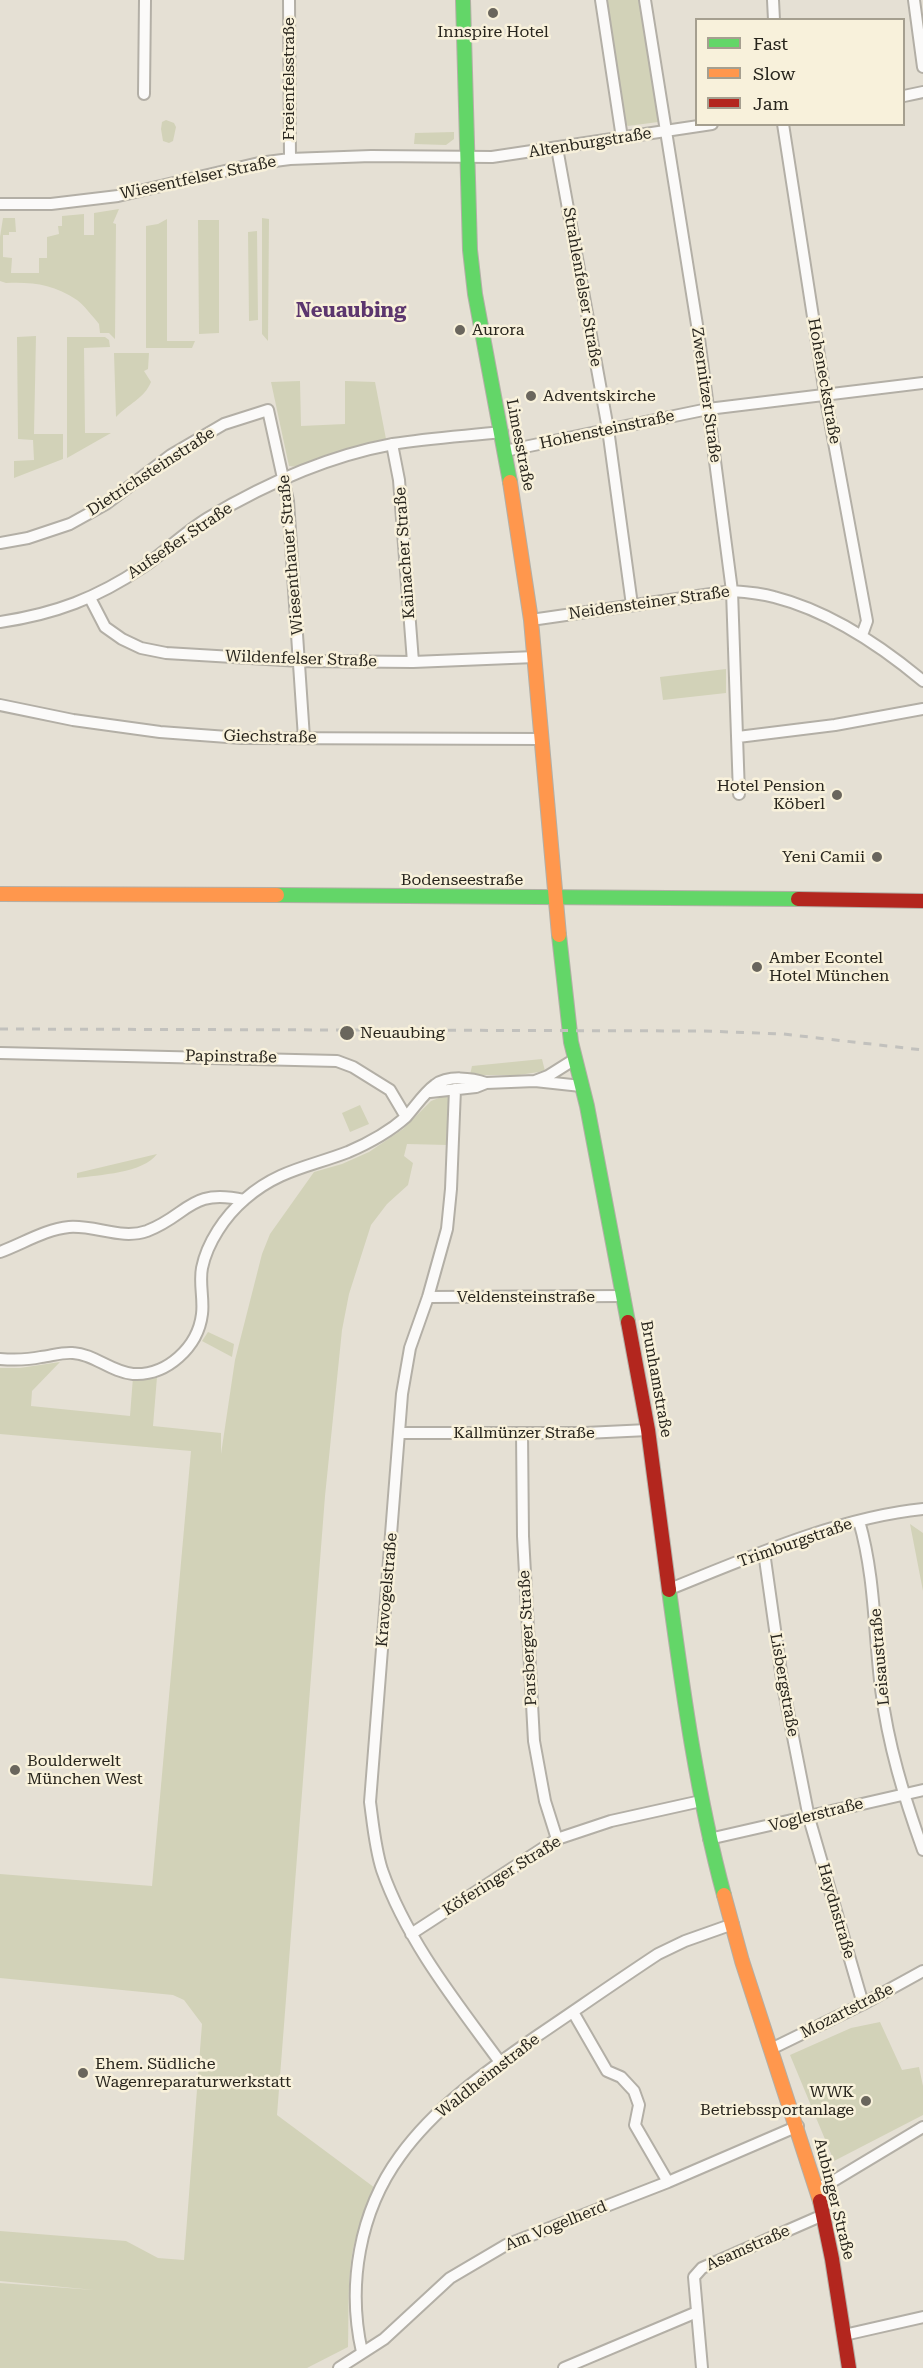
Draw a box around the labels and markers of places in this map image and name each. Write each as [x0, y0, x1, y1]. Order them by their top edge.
marker: Innspire Hotel [486, 6, 500, 20]
place label: Innspire Hotel [437, 22, 549, 42]
place label: Aurora [472, 320, 524, 340]
marker: Aurora [453, 323, 467, 337]
place label: Adventskirche [543, 386, 656, 406]
marker: Adventskirche [524, 389, 538, 403]
place label: Hotel Pension Köberl [717, 776, 825, 814]
marker: Hotel Pension Köberl [830, 788, 844, 802]
place label: Yeni Camii [782, 847, 865, 867]
marker: Yeni Camii [870, 850, 884, 864]
place label: Amber Econtel Hotel München [769, 948, 889, 986]
marker: Amber Econtel Hotel München [750, 960, 764, 974]
place label: Neuaubing [360, 1023, 445, 1043]
marker: Neuaubing [338, 1024, 356, 1042]
place label: Boulderwelt München West [27, 1751, 143, 1789]
marker: Boulderwelt München West [8, 1763, 22, 1777]
place label: Ehem. Südliche Wagenreparaturwerkstatt [95, 2054, 291, 2092]
marker: Ehem. Südliche Wagenreparaturwerkstatt [76, 2066, 90, 2080]
place label: WWK Betriebssportanlage [700, 2082, 854, 2120]
marker: WWK Betriebssportanlage [859, 2094, 873, 2108]

